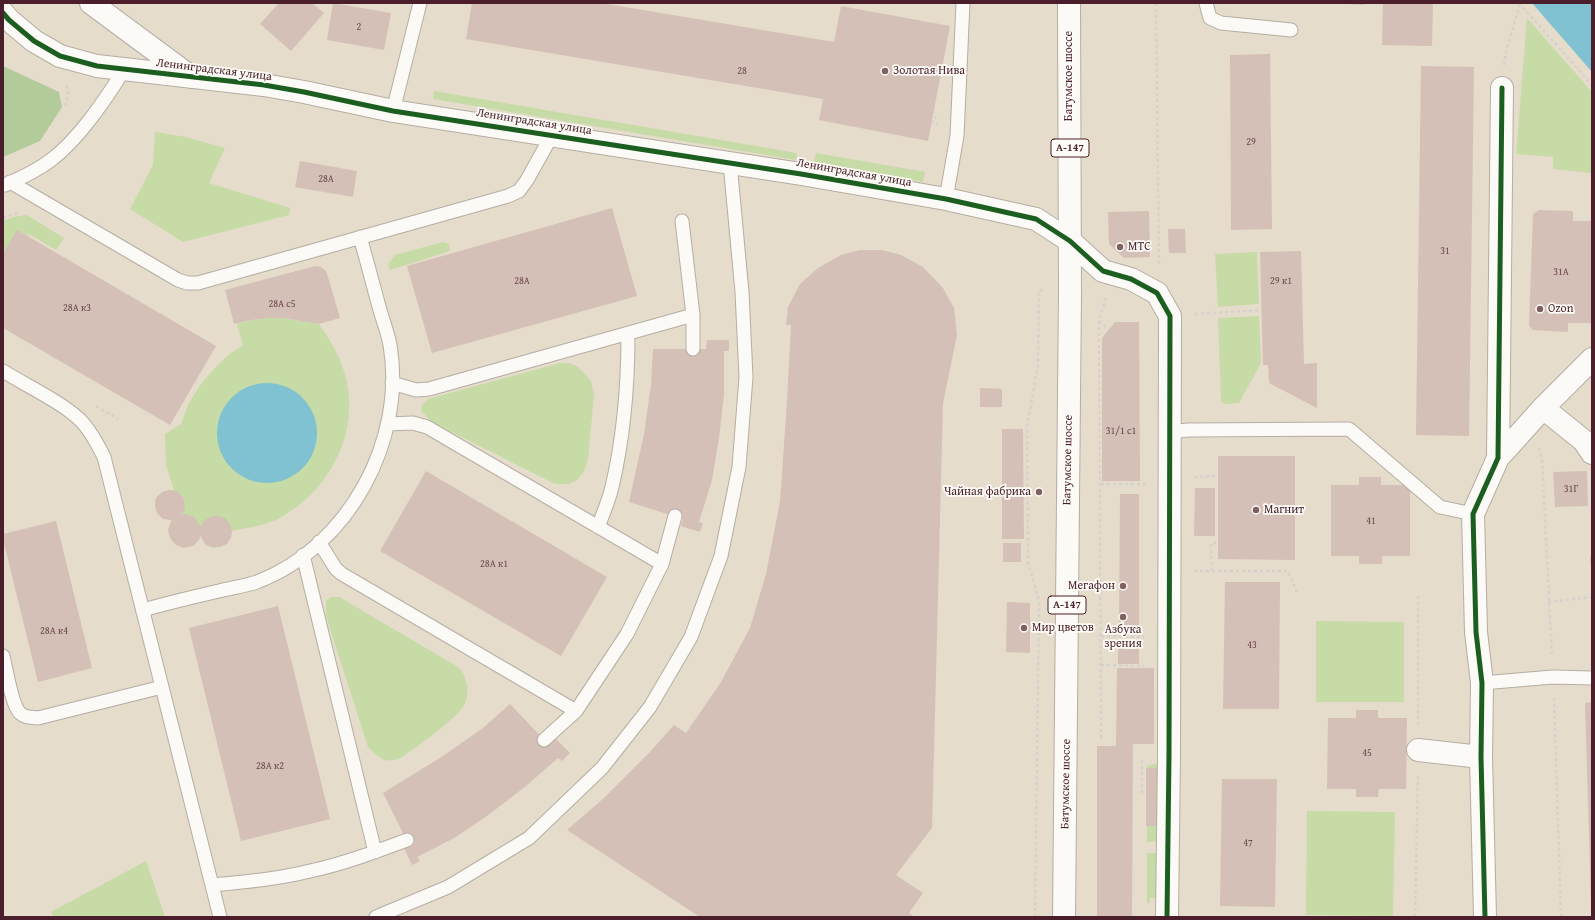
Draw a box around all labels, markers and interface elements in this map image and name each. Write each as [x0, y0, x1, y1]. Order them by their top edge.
house number: 2 [357, 21, 361, 33]
street label: Батумское шоссе [1062, 31, 1076, 121]
street label: Ленинградская улица [155, 56, 273, 84]
place label: Золотая Нива [893, 64, 965, 78]
house number: 28 [737, 65, 747, 77]
marker: Золотая Нива [880, 66, 890, 76]
street label: Ленинградская улица [475, 106, 593, 138]
house number: 29 [1246, 136, 1256, 148]
road number: А-147 [1051, 139, 1089, 157]
street label: Ленинградская улица [795, 156, 913, 190]
house number: 28А [318, 173, 334, 185]
place label: МТС [1128, 240, 1151, 254]
marker: МТС [1115, 242, 1125, 252]
house number: 31 [1440, 245, 1450, 257]
house number: 31А [1553, 266, 1569, 278]
house number: 28А [514, 275, 530, 287]
house number: 29 к1 [1270, 275, 1292, 287]
house number: 28А с5 [268, 298, 296, 310]
house number: 28А к3 [63, 302, 91, 314]
place label: Ozon [1548, 302, 1573, 316]
marker: Ozon [1535, 304, 1545, 314]
street label: Батумское шоссе [1060, 415, 1076, 505]
house number: 31/1 с1 [1106, 425, 1136, 437]
house number: 31Г [1564, 483, 1578, 495]
place label: Чайная фабрика [944, 485, 1031, 499]
marker: Чайная фабрика [1034, 487, 1044, 497]
place label: Магнит [1264, 503, 1304, 517]
marker: Магнит [1251, 505, 1261, 515]
house number: 41 [1366, 515, 1376, 527]
house number: 28А к1 [480, 558, 508, 570]
place label: Мегафон [1068, 579, 1115, 593]
marker: Мегафон [1118, 581, 1128, 591]
road number: А-147 [1048, 596, 1086, 614]
marker: Азбука зрения [1118, 612, 1128, 622]
place label: Мир цветов [1032, 621, 1094, 635]
marker: Мир цветов [1019, 623, 1029, 633]
place label: Азбука зрения [1104, 623, 1142, 651]
house number: 28А к4 [40, 625, 68, 637]
house number: 43 [1247, 639, 1257, 651]
street label: Батумское шоссе [1058, 739, 1074, 829]
house number: 45 [1362, 747, 1372, 759]
house number: 28А к2 [256, 760, 284, 772]
house number: 47 [1243, 837, 1253, 849]

